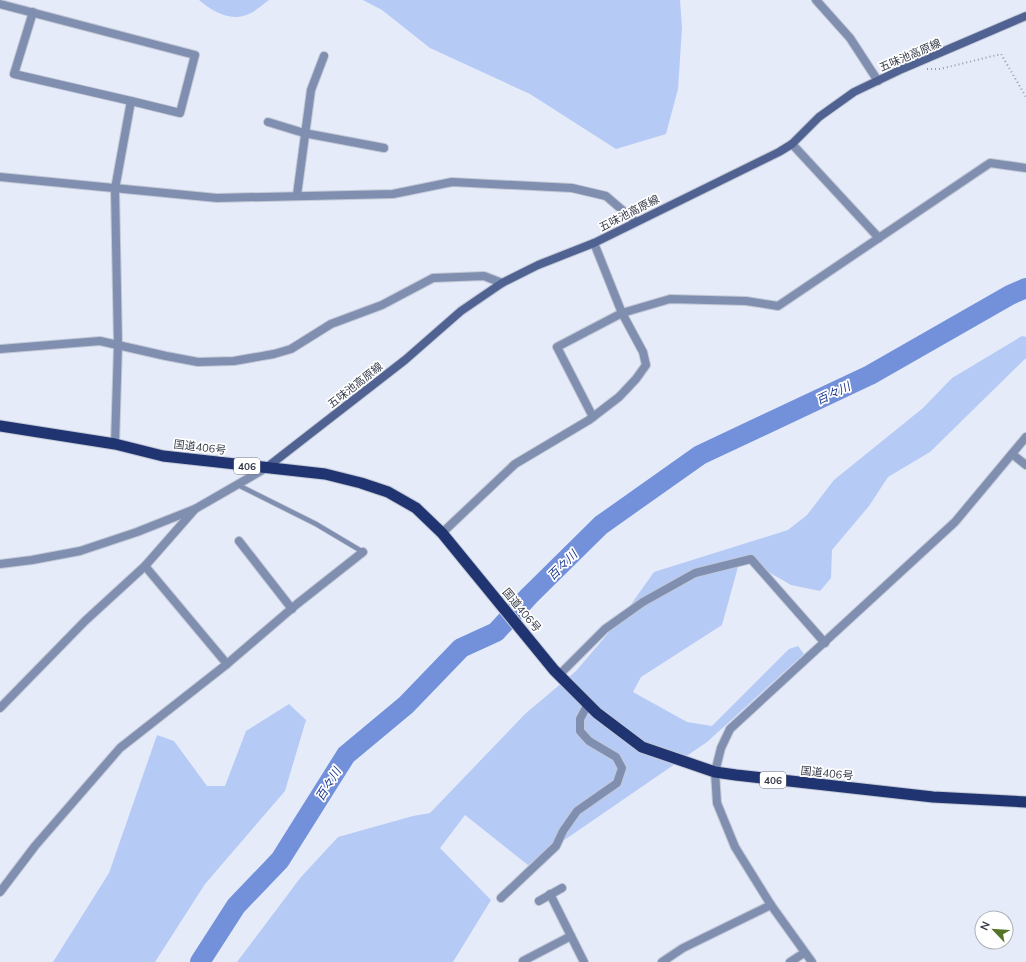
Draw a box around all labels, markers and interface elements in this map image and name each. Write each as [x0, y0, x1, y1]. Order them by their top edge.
street label: 五味池高原線 [877, 36, 943, 74]
street label: 五味池高原線 [596, 192, 662, 234]
street label: 五味池高原線 [325, 359, 385, 411]
water label: 百々川 [814, 378, 854, 407]
street label: 国道406号 [173, 437, 227, 457]
road number: 406 [234, 458, 260, 474]
water label: 百々川 [544, 546, 581, 583]
street label: 国道406号 [500, 585, 544, 635]
water label: 百々川 [312, 763, 345, 803]
street label: 国道406号 [800, 763, 854, 783]
road number: 406 [760, 772, 786, 788]
north arrow [974, 910, 1014, 950]
text: N [977, 919, 993, 932]

